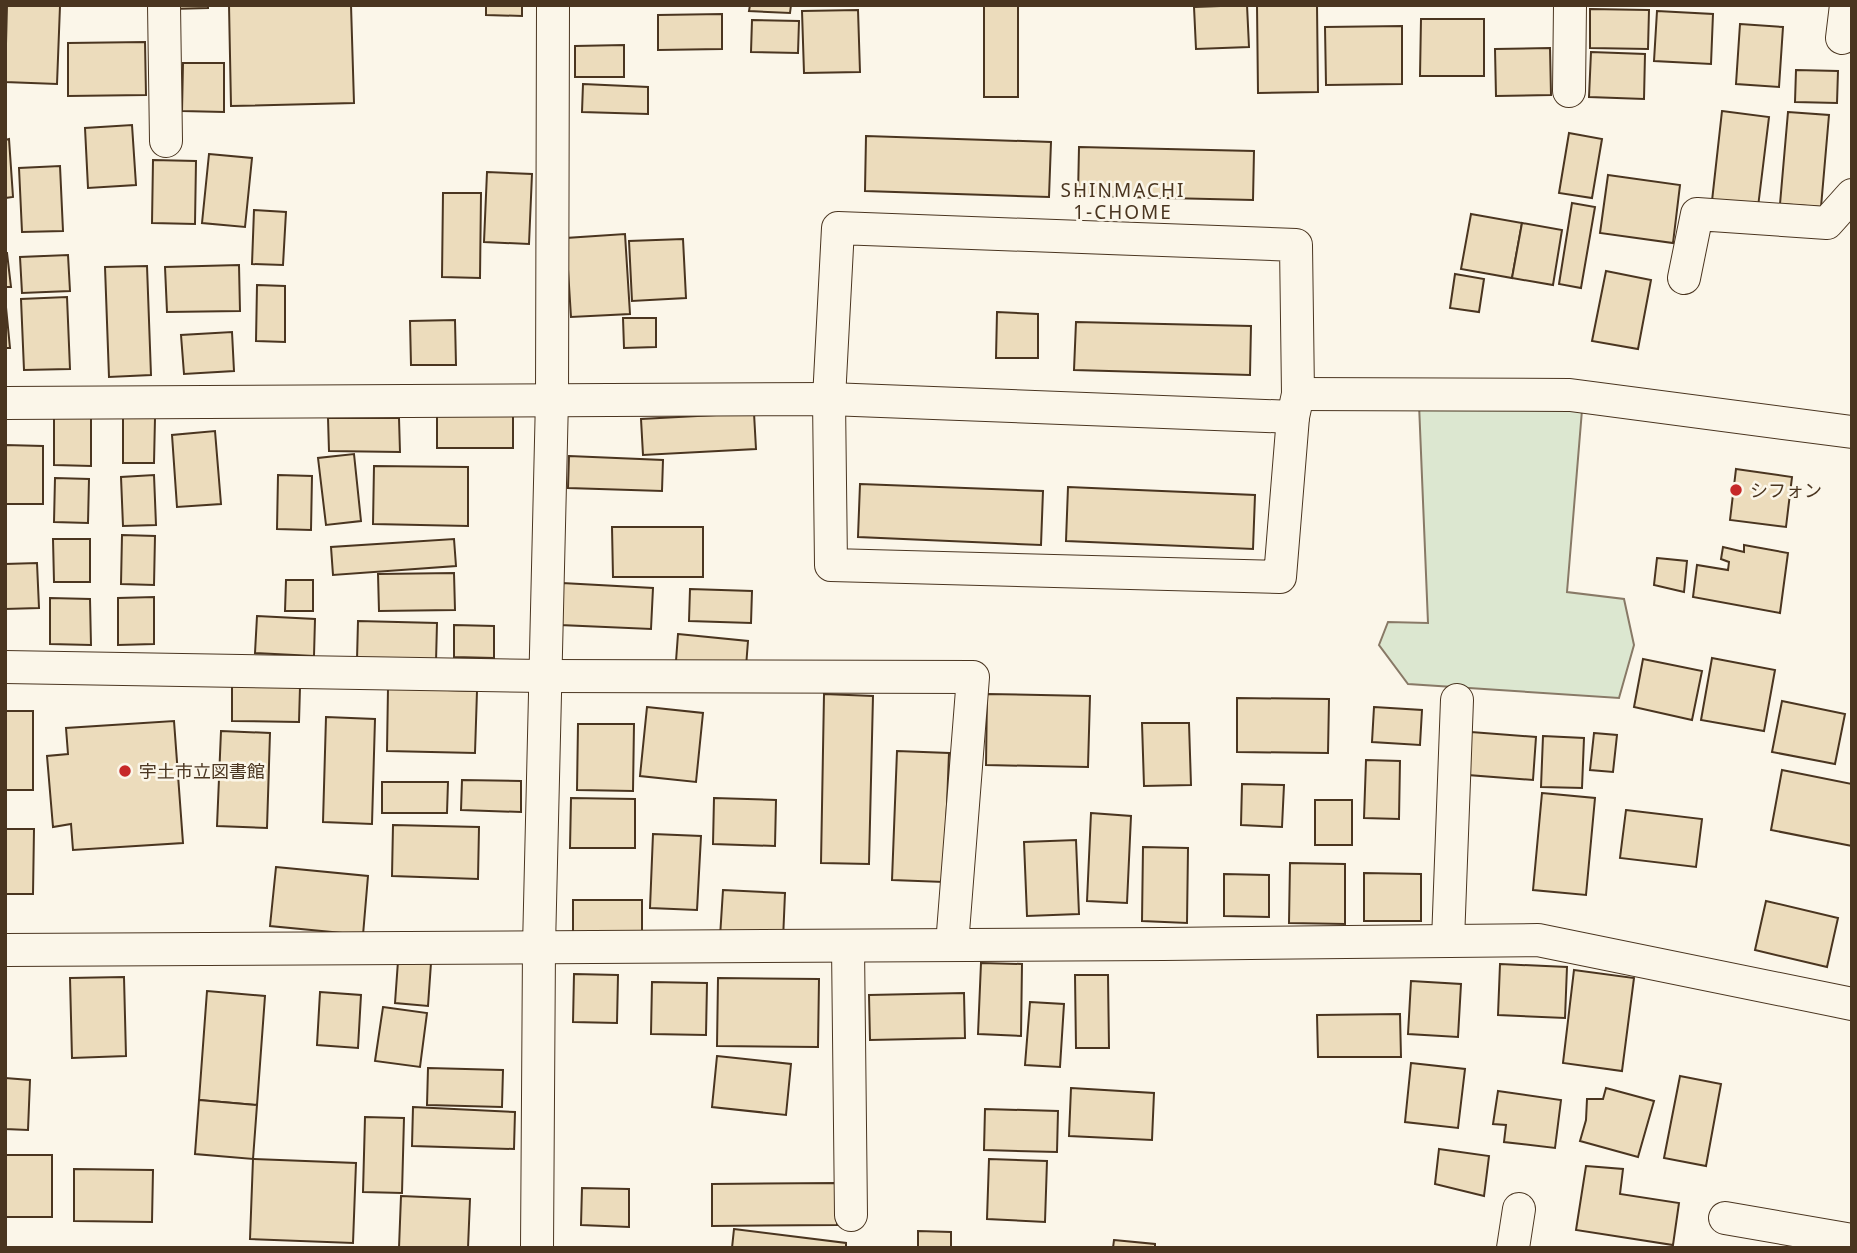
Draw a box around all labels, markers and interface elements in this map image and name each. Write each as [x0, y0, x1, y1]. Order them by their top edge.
district label: SHINMACHI 1-CHOME [1061, 177, 1185, 225]
place label: シフォン [1750, 478, 1822, 502]
marker: シフォン [1728, 482, 1744, 498]
place label: 宇土市立図書館 [139, 759, 265, 783]
marker: 宇土市立図書館 [117, 763, 133, 779]

